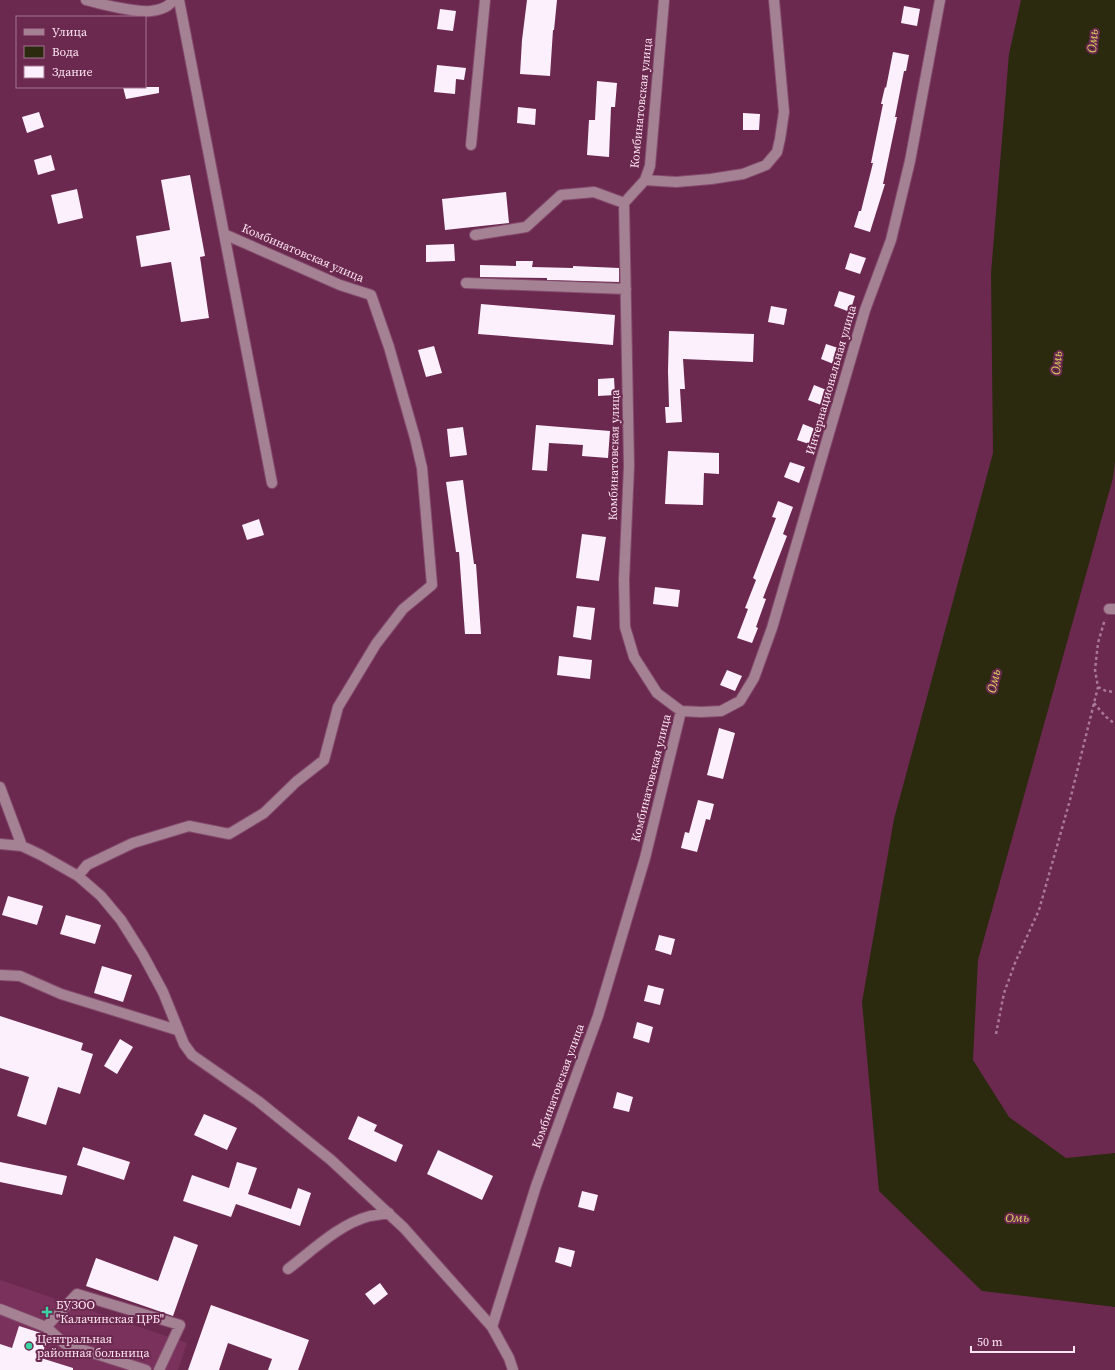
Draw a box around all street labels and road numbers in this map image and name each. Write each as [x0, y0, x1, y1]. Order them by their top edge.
street label: Комбинатовская улица [626, 36, 656, 169]
street label: Комбинатовская улица [240, 220, 367, 286]
street label: Интернациональная улица [802, 302, 860, 457]
street label: Комбинатовская улица [605, 388, 623, 521]
street label: Комбинатовская улица [627, 712, 675, 844]
street label: Комбинатовская улица [528, 1021, 588, 1150]

